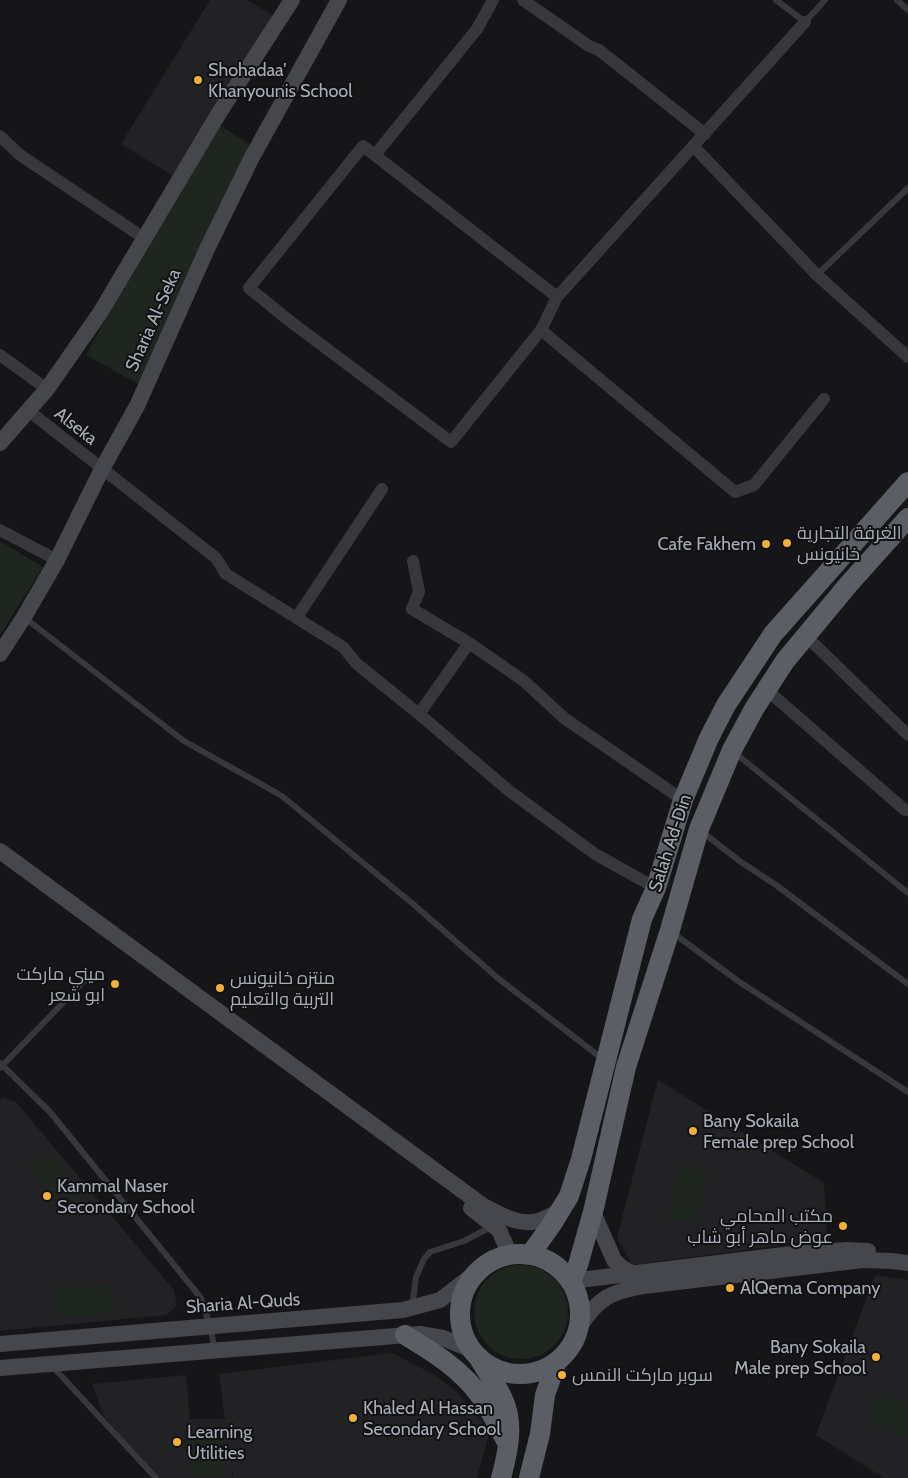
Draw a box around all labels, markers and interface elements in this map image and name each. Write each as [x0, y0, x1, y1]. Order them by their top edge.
place label: Shohadaa' Khanyounis School [208, 59, 353, 102]
marker: Shohadaa' Khanyounis School [192, 74, 204, 86]
street label: Sharia Al-Seka [121, 265, 186, 375]
street label: Alseka [50, 402, 102, 450]
place label: الغرفة التجارية خانيونس [797, 522, 902, 565]
place label: Cafe Fakhem [657, 533, 756, 555]
marker: الغرفة التجارية خانيونس [781, 537, 793, 549]
marker: Cafe Fakhem [760, 538, 772, 550]
street label: Salah Ad-Din [644, 791, 696, 895]
place label: ميني ماركت ابو شعر [17, 963, 105, 1006]
place label: منتزه خانيونس التربية والتعليم [230, 967, 335, 1011]
marker: ميني ماركت ابو شعر [109, 978, 121, 990]
marker: منتزه خانيونس التربية والتعليم [214, 982, 226, 994]
place label: Bany Sokaila Female prep School [703, 1110, 855, 1153]
marker: Bany Sokaila Female prep School [687, 1125, 699, 1137]
place label: Kammal Naser Secondary School [57, 1175, 195, 1218]
marker: Kammal Naser Secondary School [41, 1190, 53, 1202]
place label: مكتب المحامي عوض ماهر أبو شاب [687, 1205, 833, 1248]
marker: مكتب المحامي عوض ماهر أبو شاب [837, 1220, 849, 1232]
place label: AlQema Company [740, 1277, 880, 1299]
marker: AlQema Company [724, 1282, 736, 1294]
street label: Sharia Al-Quds [185, 1288, 301, 1318]
place label: Bany Sokaila Male prep School [734, 1336, 867, 1379]
marker: Bany Sokaila Male prep School [870, 1351, 882, 1363]
place label: سوبر ماركت النمس [572, 1364, 713, 1386]
marker: سوبر ماركت النمس [556, 1369, 568, 1381]
place label: Khaled Al Hassan Secondary School [363, 1397, 501, 1440]
marker: Khaled Al Hassan Secondary School [347, 1412, 359, 1424]
place label: Learning Utilities [187, 1421, 253, 1464]
marker: Learning Utilities [171, 1436, 183, 1448]

